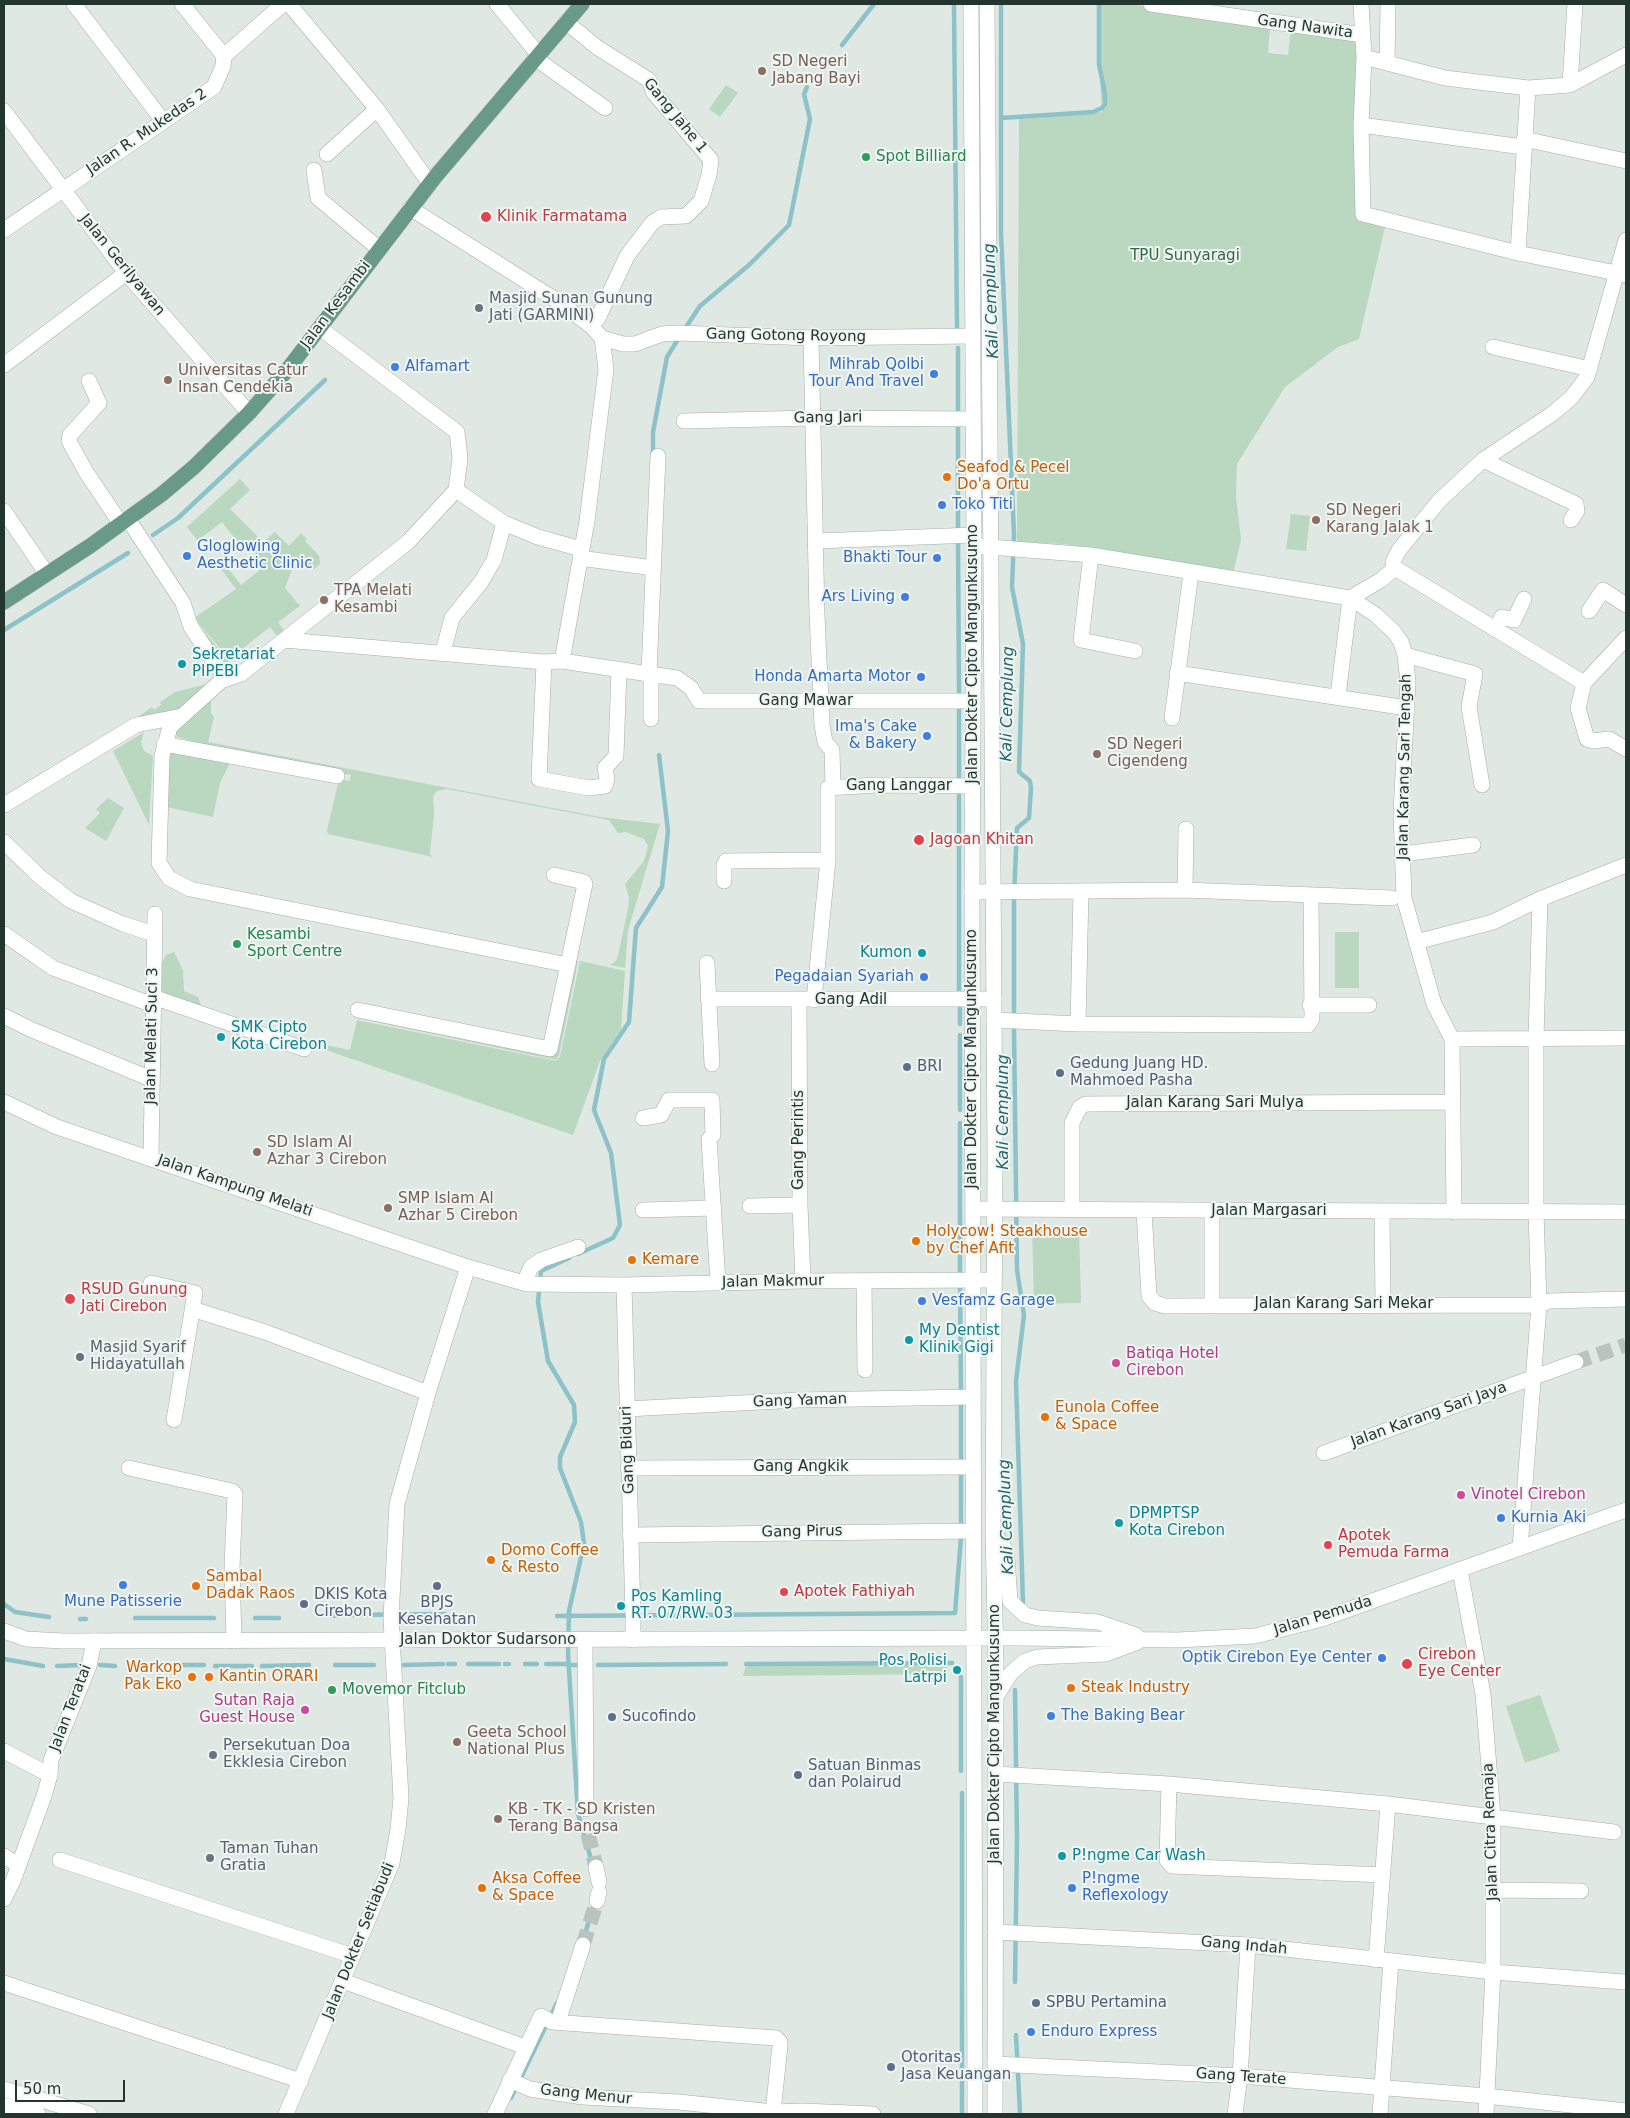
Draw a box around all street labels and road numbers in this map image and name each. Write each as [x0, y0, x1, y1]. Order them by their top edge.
street label: Gang Nawita [1256, 11, 1354, 43]
street label: Gang Jahe 1 [639, 75, 711, 157]
street label: Jalan R. Mukedas 2 [83, 85, 211, 179]
street label: Jalan Gerilyawan [75, 211, 169, 319]
street label: Jalan Kesambi [297, 258, 375, 352]
street label: Gang Gotong Royong [706, 326, 866, 346]
street label: Gang Jari [794, 408, 862, 428]
street label: Jalan Dokter Cipto Mangunkusumo [964, 524, 982, 784]
street label: Jalan Karang Sari Tengah [1394, 674, 1416, 860]
street label: Gang Mawar [759, 692, 853, 710]
street label: Gang Langgar [846, 777, 952, 795]
street label: Jalan Dokter Cipto Mangunkusumo [963, 929, 981, 1189]
street label: Jalan Melati Suci 3 [142, 967, 162, 1105]
street label: Gang Adil [815, 991, 887, 1009]
street label: Gang Perintis [790, 1090, 808, 1190]
street label: Jalan Karang Sari Mulya [1126, 1094, 1304, 1112]
street label: Jalan Kampung Melati [155, 1151, 315, 1221]
street label: Jalan Margasari [1211, 1202, 1327, 1220]
street label: Jalan Makmur [722, 1272, 824, 1292]
street label: Jalan Karang Sari Mekar [1255, 1295, 1433, 1313]
street label: Jalan Karang Sari Jaya [1349, 1378, 1509, 1452]
street label: Gang Yaman [753, 1390, 847, 1412]
street label: Gang Biduri [617, 1405, 639, 1495]
street label: Gang Angkik [753, 1458, 849, 1476]
street label: Gang Pirus [761, 1522, 843, 1542]
street label: Jalan Pemuda [1272, 1593, 1374, 1639]
street label: Jalan Dokter Cipto Mangunkusumo [986, 1604, 1004, 1864]
street label: Jalan Doktor Sudarsono [400, 1631, 576, 1649]
street label: Jalan Teratai [46, 1662, 96, 1754]
street label: Jalan Citra Remaja [1480, 1763, 1502, 1901]
street label: Jalan Dokter Setiabudi [319, 1860, 399, 2022]
street label: Gang Indah [1200, 1933, 1288, 1959]
street label: Gang Terate [1195, 2065, 1287, 2089]
street label: Gang Menur [539, 2081, 633, 2109]

